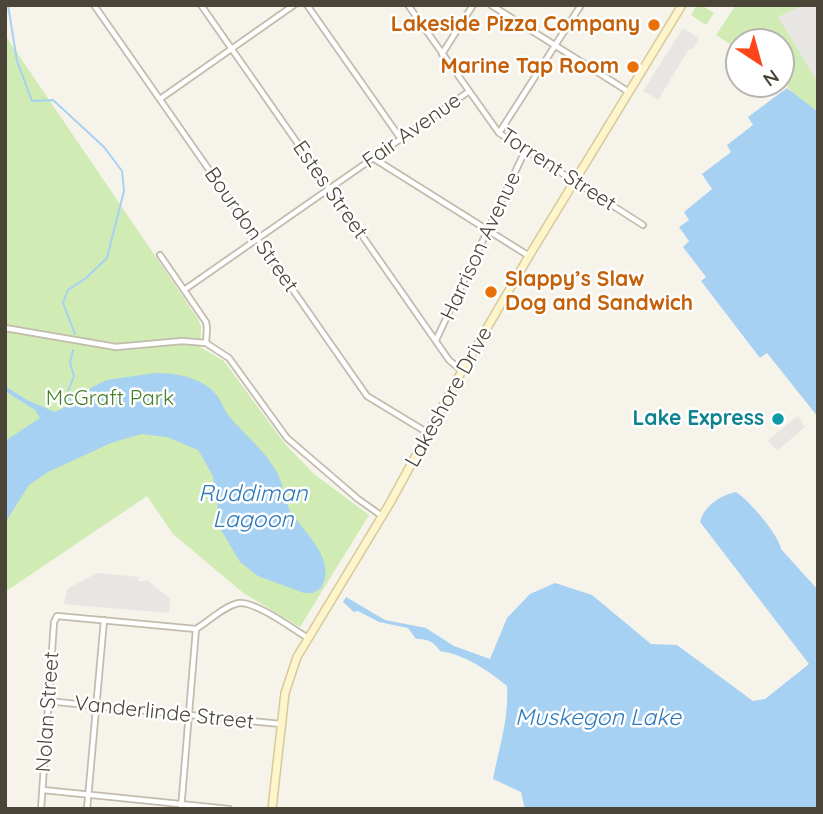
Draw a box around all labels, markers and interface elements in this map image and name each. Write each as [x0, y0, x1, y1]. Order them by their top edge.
place label: Lakeside Pizza Company [391, 12, 640, 38]
marker: Lakeside Pizza Company [646, 17, 662, 33]
north arrow [725, 28, 795, 98]
place label: Marine Tap Room [441, 54, 619, 80]
marker: Marine Tap Room [625, 59, 641, 75]
text: N [758, 65, 784, 92]
street label: Fair Avenue [358, 88, 466, 174]
street label: Torrent Street [495, 123, 621, 217]
street label: Estes Street [287, 136, 373, 244]
street label: Bourdon Street [199, 163, 303, 297]
street label: Harrison Avenue [436, 168, 526, 324]
place label: Slappy’s Slaw Dog and Sandwich [505, 267, 693, 317]
marker: Slappy’s Slaw Dog and Sandwich [483, 284, 499, 300]
street label: Lakeshore Drive [400, 322, 498, 472]
park label: McGraft Park [46, 386, 174, 412]
place label: Lake Express [633, 406, 764, 432]
marker: Lake Express [770, 411, 786, 427]
water label: Ruddiman Lagoon [198, 480, 308, 534]
street label: Nolan Street [31, 651, 65, 773]
street label: Vanderlinde Street [73, 691, 255, 735]
water label: Muskegon Lake [515, 704, 681, 732]

